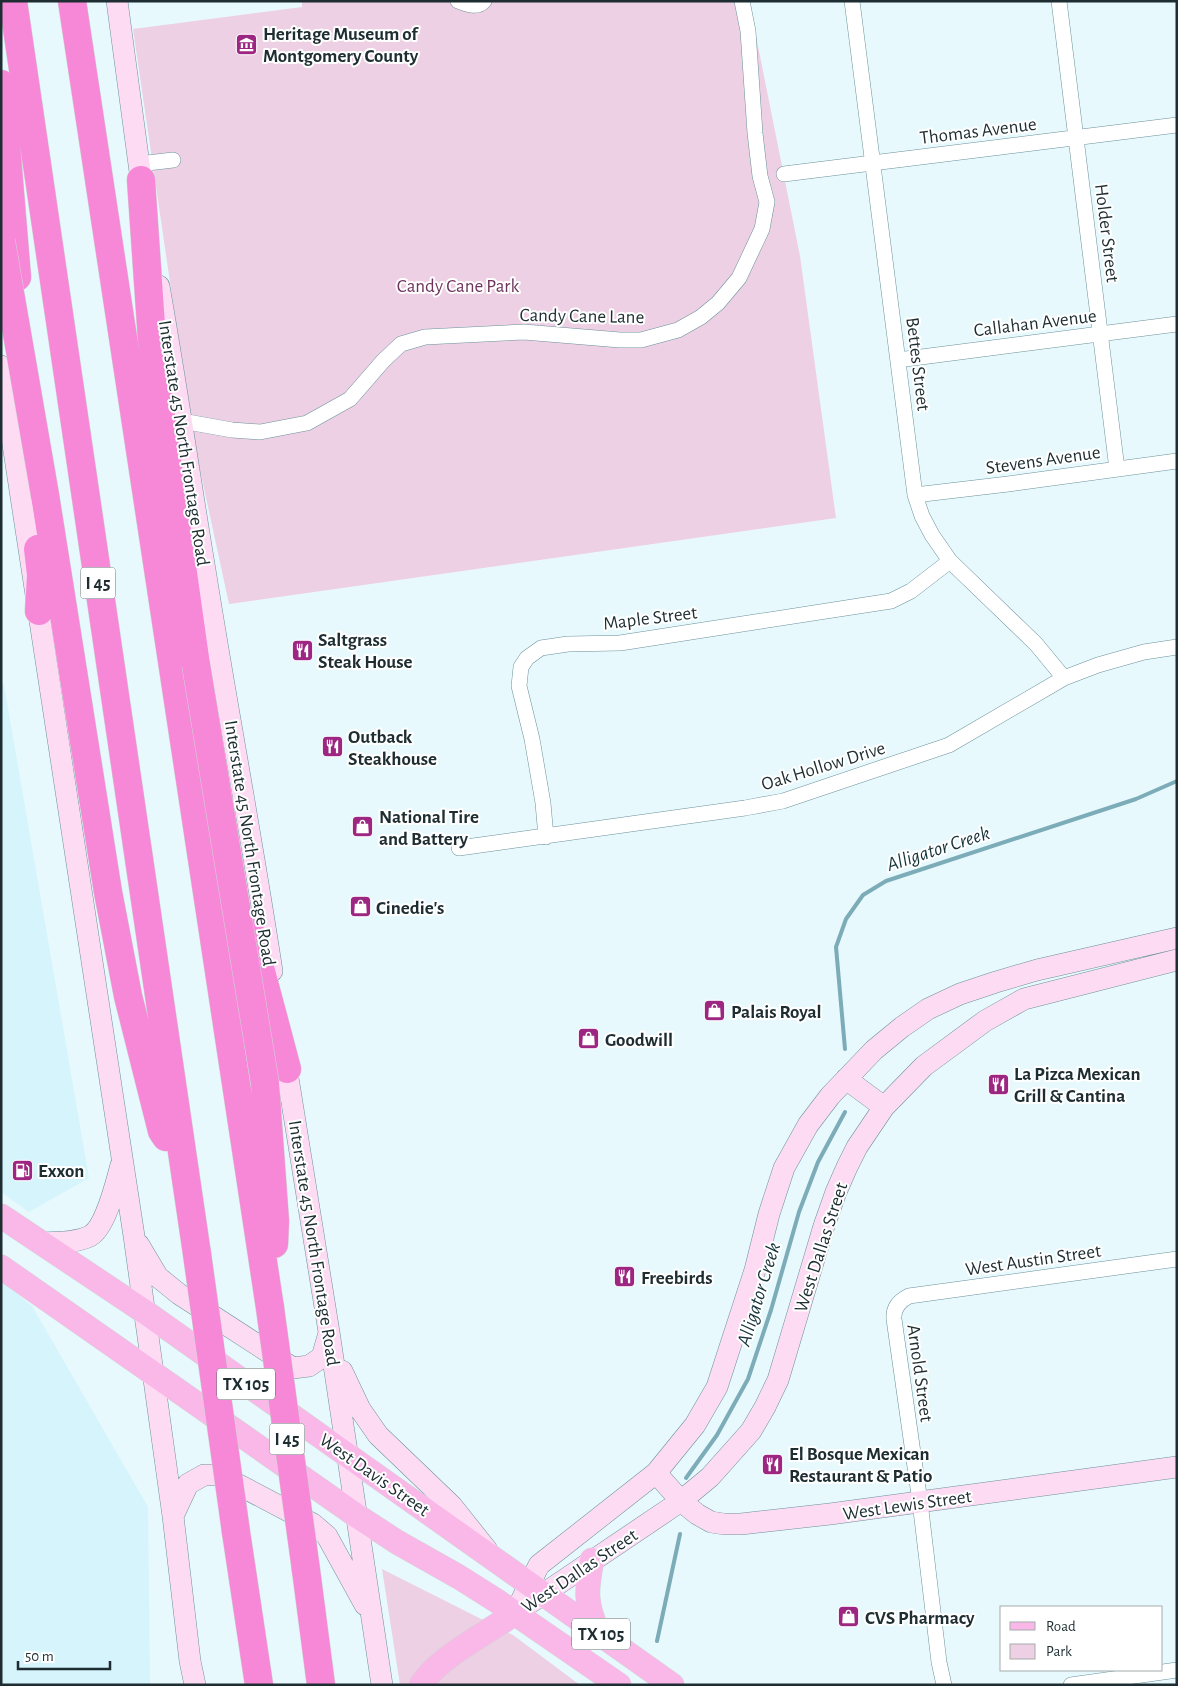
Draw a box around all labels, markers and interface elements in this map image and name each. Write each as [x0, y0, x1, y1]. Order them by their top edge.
place label: Heritage Museum of Montgomery County [263, 25, 419, 66]
museum icon: Heritage Museum of Montgomery County [235, 32, 259, 56]
street label: Thomas Avenue [919, 115, 1038, 148]
street label: Holder Street [1091, 183, 1122, 284]
park label: Candy Cane Park [397, 277, 519, 296]
street label: Candy Cane Lane [520, 306, 644, 327]
street label: Callahan Avenue [973, 307, 1098, 340]
street label: Bettes Street [902, 316, 933, 412]
street label: Interstate 45 North Frontage Road [155, 319, 212, 568]
street label: Stevens Avenue [985, 443, 1102, 478]
road number: I 45 [80, 568, 116, 598]
street label: Maple Street [602, 603, 698, 634]
place label: Saltgrass Steak House [318, 631, 413, 672]
restaurant icon: Saltgrass Steak House [290, 638, 314, 662]
street label: Interstate 45 North Frontage Road [221, 719, 278, 968]
place label: Outback Steakhouse [348, 728, 437, 769]
restaurant icon: Outback Steakhouse [320, 735, 344, 759]
street label: Oak Hollow Drive [759, 739, 888, 794]
place label: National Tire and Battery [379, 808, 479, 849]
shop icon: National Tire and Battery [351, 815, 375, 839]
water label: Alligator Creek [883, 823, 992, 875]
shop icon: Cinedie's [348, 895, 372, 919]
place label: Cinedie's [376, 899, 444, 918]
shop icon: Palais Royal [703, 999, 727, 1023]
place label: Palais Royal [731, 1003, 822, 1022]
shop icon: Goodwill [577, 1027, 601, 1051]
place label: Goodwill [605, 1031, 673, 1050]
place label: La Pizca Mexican Grill & Cantina [1014, 1065, 1140, 1106]
restaurant icon: La Pizca Mexican Grill & Cantina [986, 1072, 1010, 1096]
street label: Interstate 45 North Frontage Road [285, 1119, 342, 1368]
fuel station icon: Exxon [10, 1158, 34, 1182]
place label: Exxon [38, 1162, 84, 1181]
street label: West Dallas Street [791, 1180, 851, 1315]
water label: Alligator Creek [733, 1240, 784, 1349]
street label: West Austin Street [964, 1242, 1102, 1279]
restaurant icon: Freebirds [613, 1265, 637, 1289]
place label: Freebirds [641, 1269, 712, 1288]
street label: Arnold Street [903, 1323, 936, 1423]
road number: TX 105 [217, 1368, 275, 1400]
road number: I 45 [270, 1424, 304, 1455]
street label: West Davis Street [316, 1430, 433, 1520]
place label: El Bosque Mexican Restaurant & Patio [789, 1445, 932, 1486]
restaurant icon: El Bosque Mexican Restaurant & Patio [761, 1452, 785, 1476]
street label: West Lewis Street [842, 1487, 973, 1524]
street label: West Dallas Street [518, 1526, 641, 1617]
shop icon: CVS Pharmacy [837, 1605, 861, 1629]
legend [1000, 1606, 1163, 1671]
place label: CVS Pharmacy [865, 1609, 975, 1628]
road number: TX 105 [572, 1618, 630, 1650]
text: Road [1046, 1619, 1076, 1634]
scale bar [18, 1638, 110, 1670]
text: Park [1046, 1644, 1072, 1659]
text: 50 m [25, 1649, 54, 1664]

